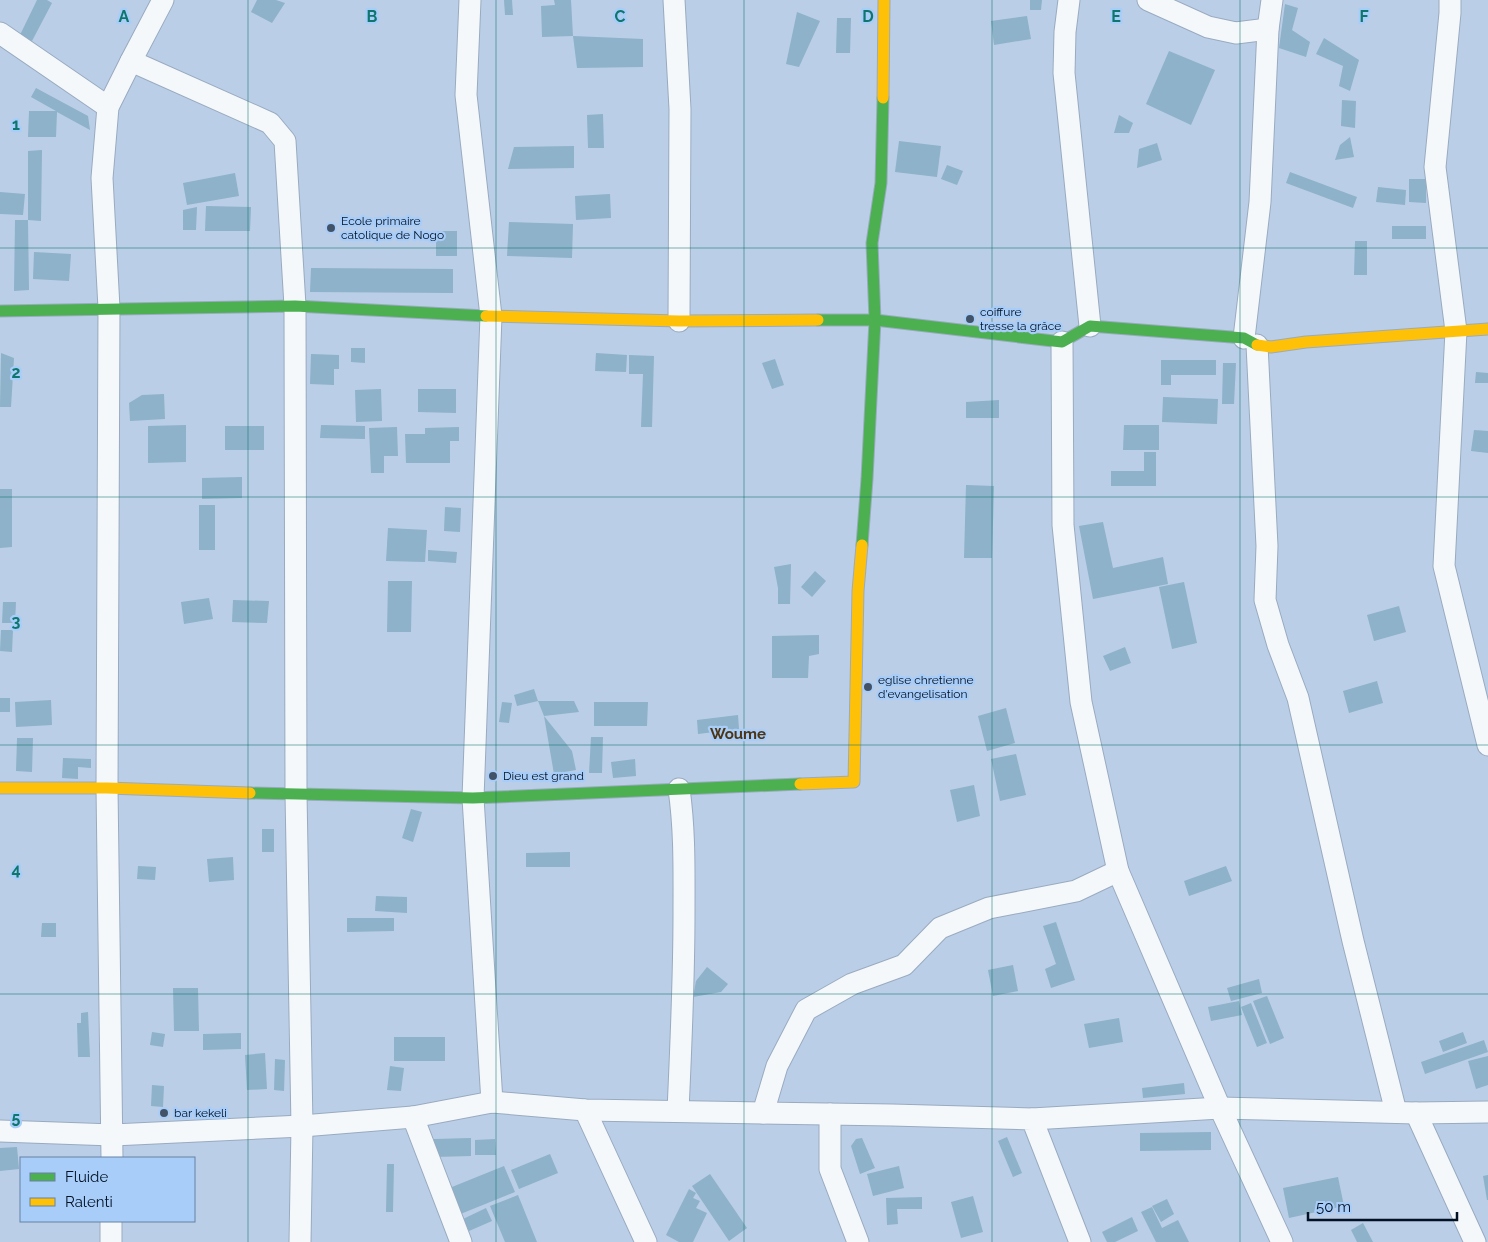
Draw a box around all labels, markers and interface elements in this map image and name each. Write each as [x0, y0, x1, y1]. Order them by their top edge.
text: A [119, 7, 130, 26]
text: B [367, 7, 378, 26]
text: C [615, 7, 626, 26]
text: D [862, 7, 874, 26]
text: E [1111, 7, 1121, 26]
text: F [1359, 7, 1369, 26]
text: 1 [12, 115, 20, 134]
place label: Ecole primaire catolique de Nogo [341, 214, 444, 242]
marker: Ecole primaire catolique de Nogo [325, 222, 337, 234]
place label: coiffure tresse la grâce [980, 305, 1061, 333]
marker: coiffure tresse la grâce [964, 313, 976, 325]
text: 2 [11, 363, 21, 382]
text: 3 [12, 612, 21, 631]
place label: eglise chretienne d'evangelisation [878, 673, 974, 701]
marker: eglise chretienne d'evangelisation [862, 681, 874, 693]
district label: Woume [710, 725, 766, 743]
place label: Dieu est grand [503, 769, 584, 783]
marker: Dieu est grand [487, 770, 499, 782]
text: 4 [11, 860, 21, 879]
place label: bar kekeli [174, 1106, 227, 1120]
marker: bar kekeli [158, 1107, 170, 1119]
text: 5 [12, 1108, 21, 1127]
legend [20, 1157, 195, 1222]
text: Fluide [65, 1168, 108, 1186]
scale bar [1308, 1190, 1457, 1222]
text: Ralenti [65, 1193, 113, 1211]
text: 50 m [1316, 1198, 1351, 1216]

